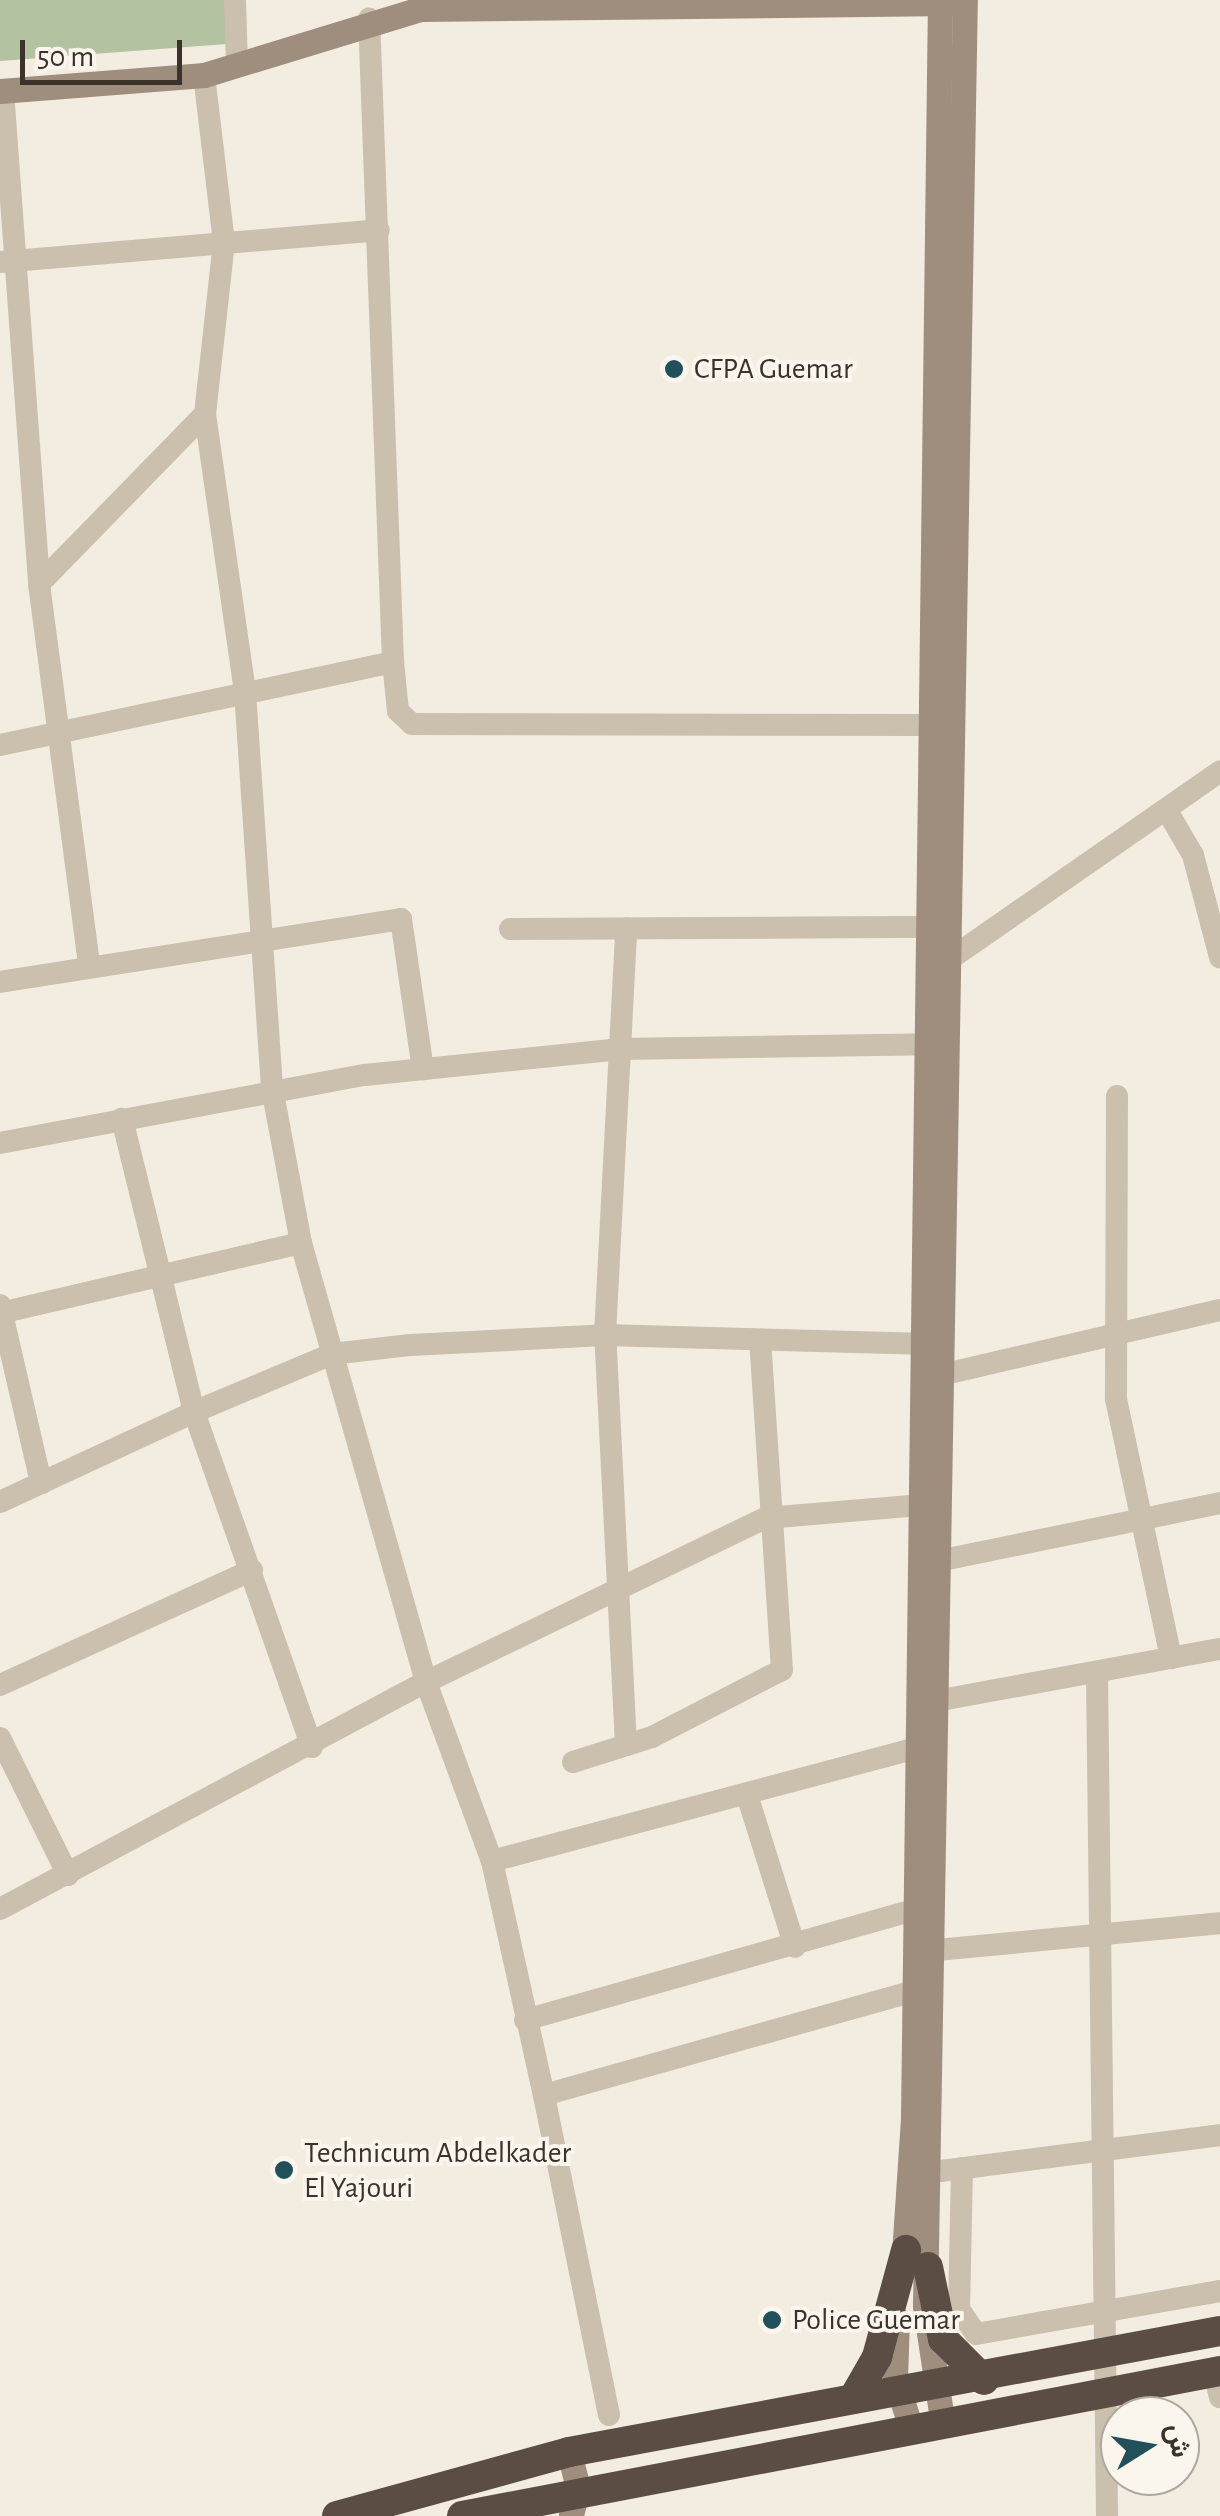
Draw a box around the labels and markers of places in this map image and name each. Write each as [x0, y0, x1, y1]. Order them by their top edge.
place label: CFPA Guemar [694, 351, 853, 387]
marker: CFPA Guemar [663, 358, 685, 380]
place label: Technicum Abdelkader El Yajouri [304, 2135, 571, 2206]
marker: Technicum Abdelkader El Yajouri [273, 2159, 295, 2181]
place label: Police Guemar [792, 2302, 960, 2338]
marker: Police Guemar [761, 2309, 783, 2331]

